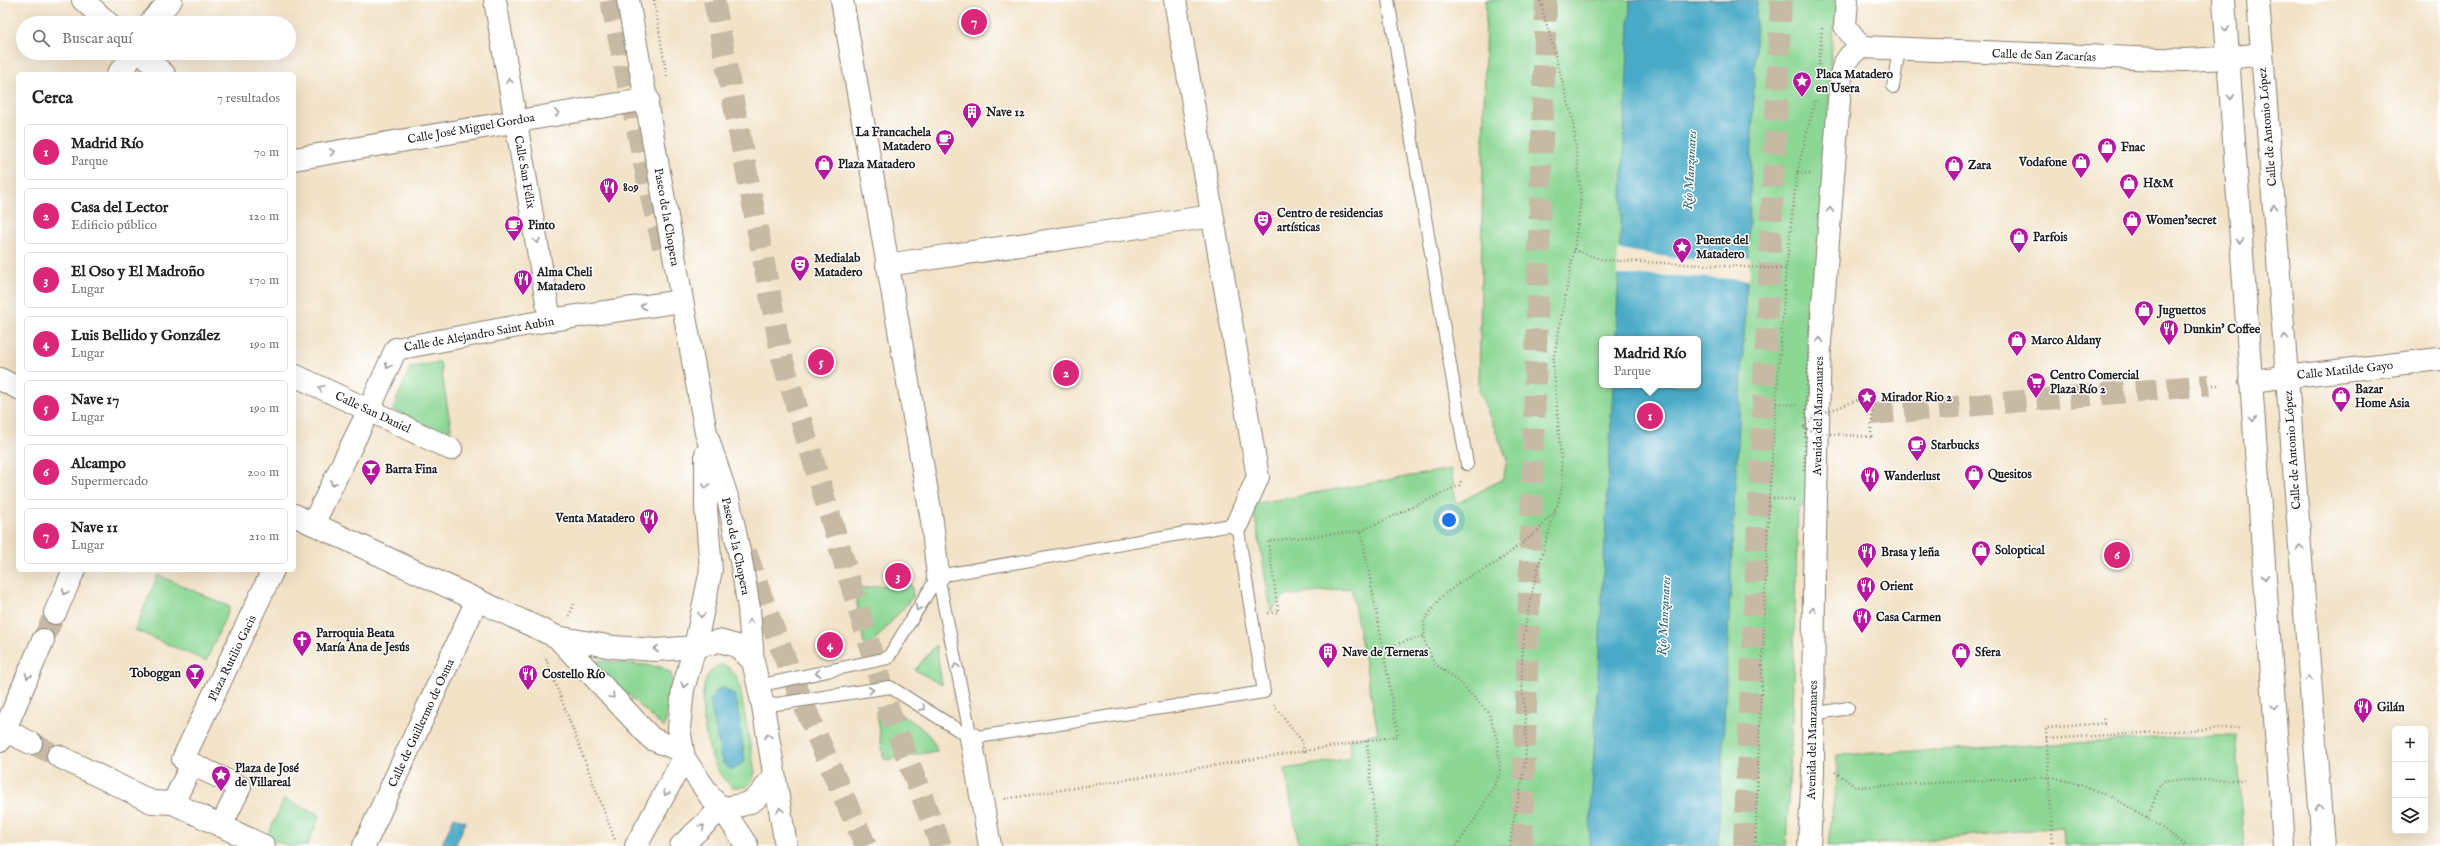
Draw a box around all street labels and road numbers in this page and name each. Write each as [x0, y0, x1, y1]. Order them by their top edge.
street label: Calle de San Zacarías [1992, 46, 2096, 65]
street label: Calle de Antonio López [2255, 66, 2281, 187]
street label: Calle José Miguel Gordoa [406, 110, 537, 148]
street label: Calle San Félix [511, 134, 538, 210]
street label: Paseo de la Chopera [650, 167, 683, 268]
street label: Calle de Alejandro Saint Aubin [403, 314, 556, 355]
street label: Avenida del Manzanares [1810, 356, 1827, 477]
street label: Calle Matilde Gayo [2296, 358, 2394, 383]
street label: Calle San Daniel [332, 388, 414, 437]
street label: Calle de Antonio López [2281, 389, 2305, 510]
street label: Paseo de la Chopera [717, 496, 753, 597]
street label: Plaza Rutilio Gacis [205, 613, 260, 704]
street label: Calle de Guillermo de Osma [385, 656, 458, 790]
street label: Avenida del Manzanares [1804, 680, 1821, 801]

